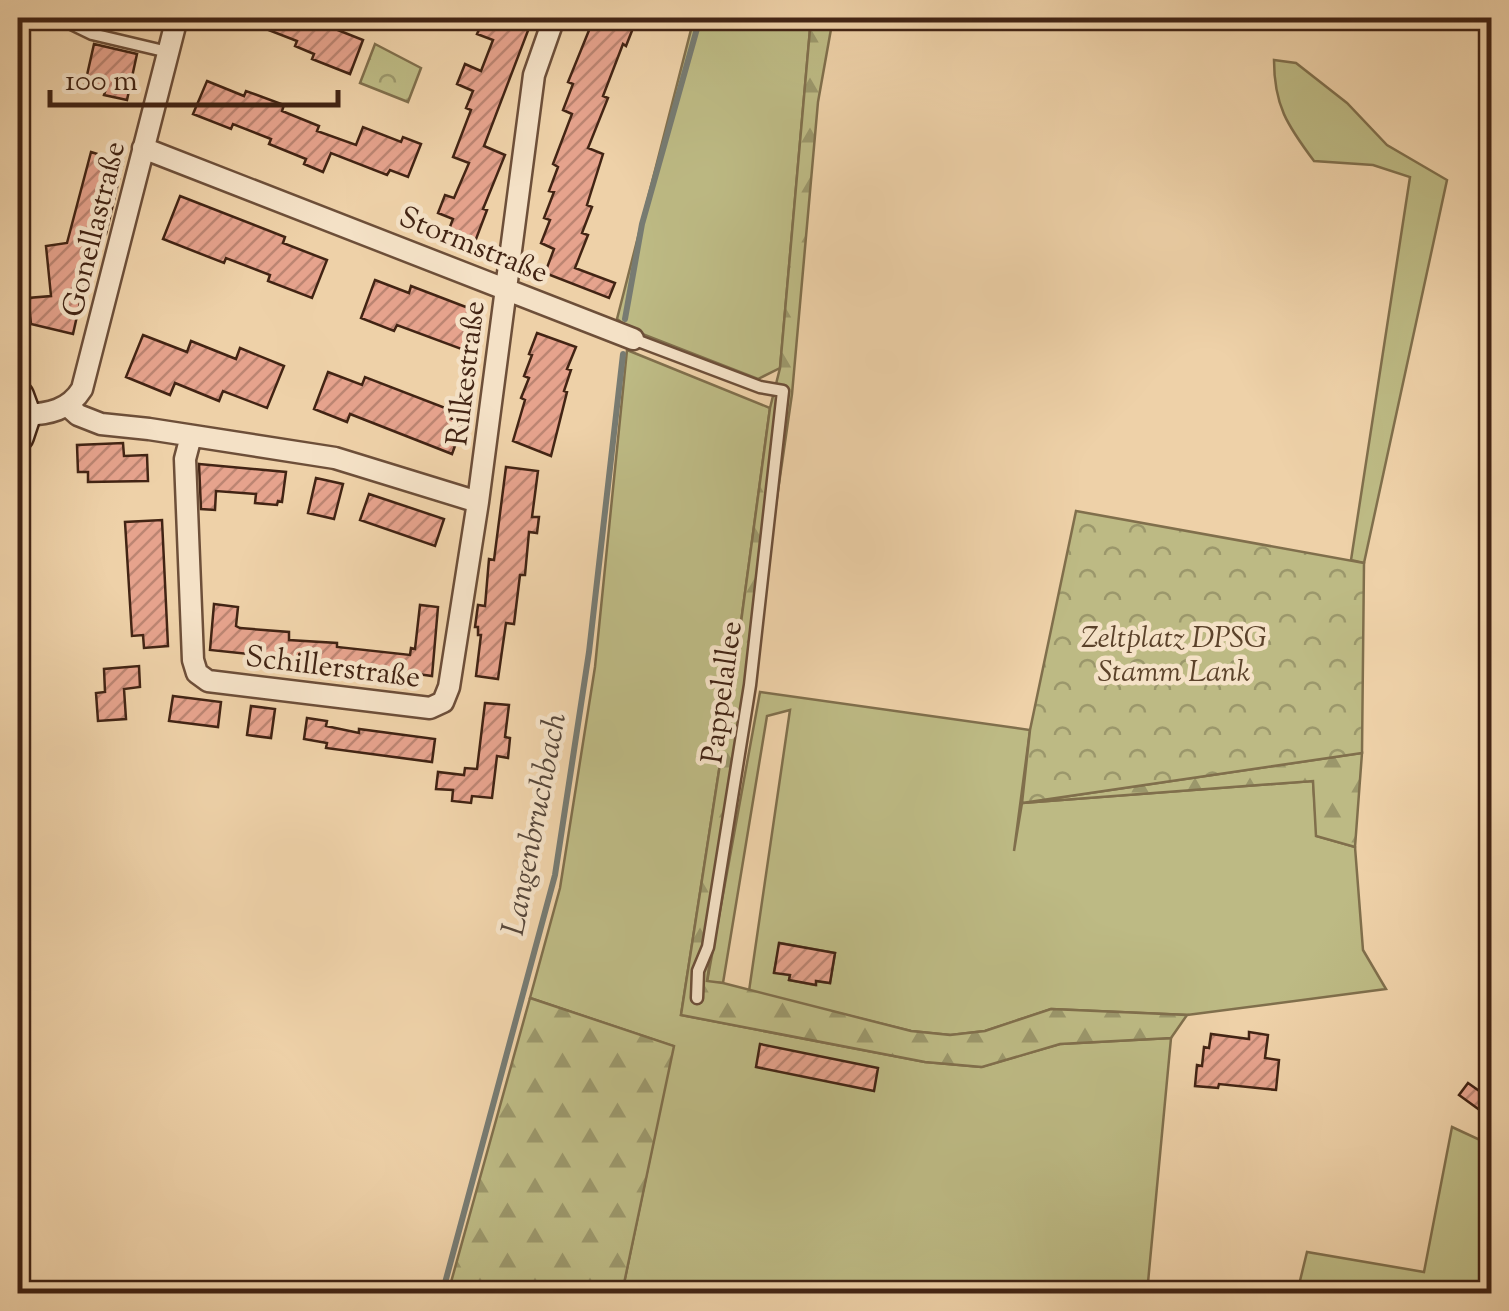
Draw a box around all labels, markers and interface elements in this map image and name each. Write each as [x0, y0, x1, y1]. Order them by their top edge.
scale bar [50, 45, 338, 107]
text: 100 m [65, 61, 138, 104]
street label: Gonellastraße [53, 137, 138, 322]
street label: Stormstraße [392, 197, 554, 296]
street label: Rilkestraße [437, 299, 498, 448]
street label: Pappelallee [692, 618, 755, 766]
park label: Zeltplatz DPSG Stamm Lank [1081, 618, 1267, 695]
street label: Schillerstraße [243, 636, 423, 701]
water label: Langenbruchbach [492, 709, 580, 940]

